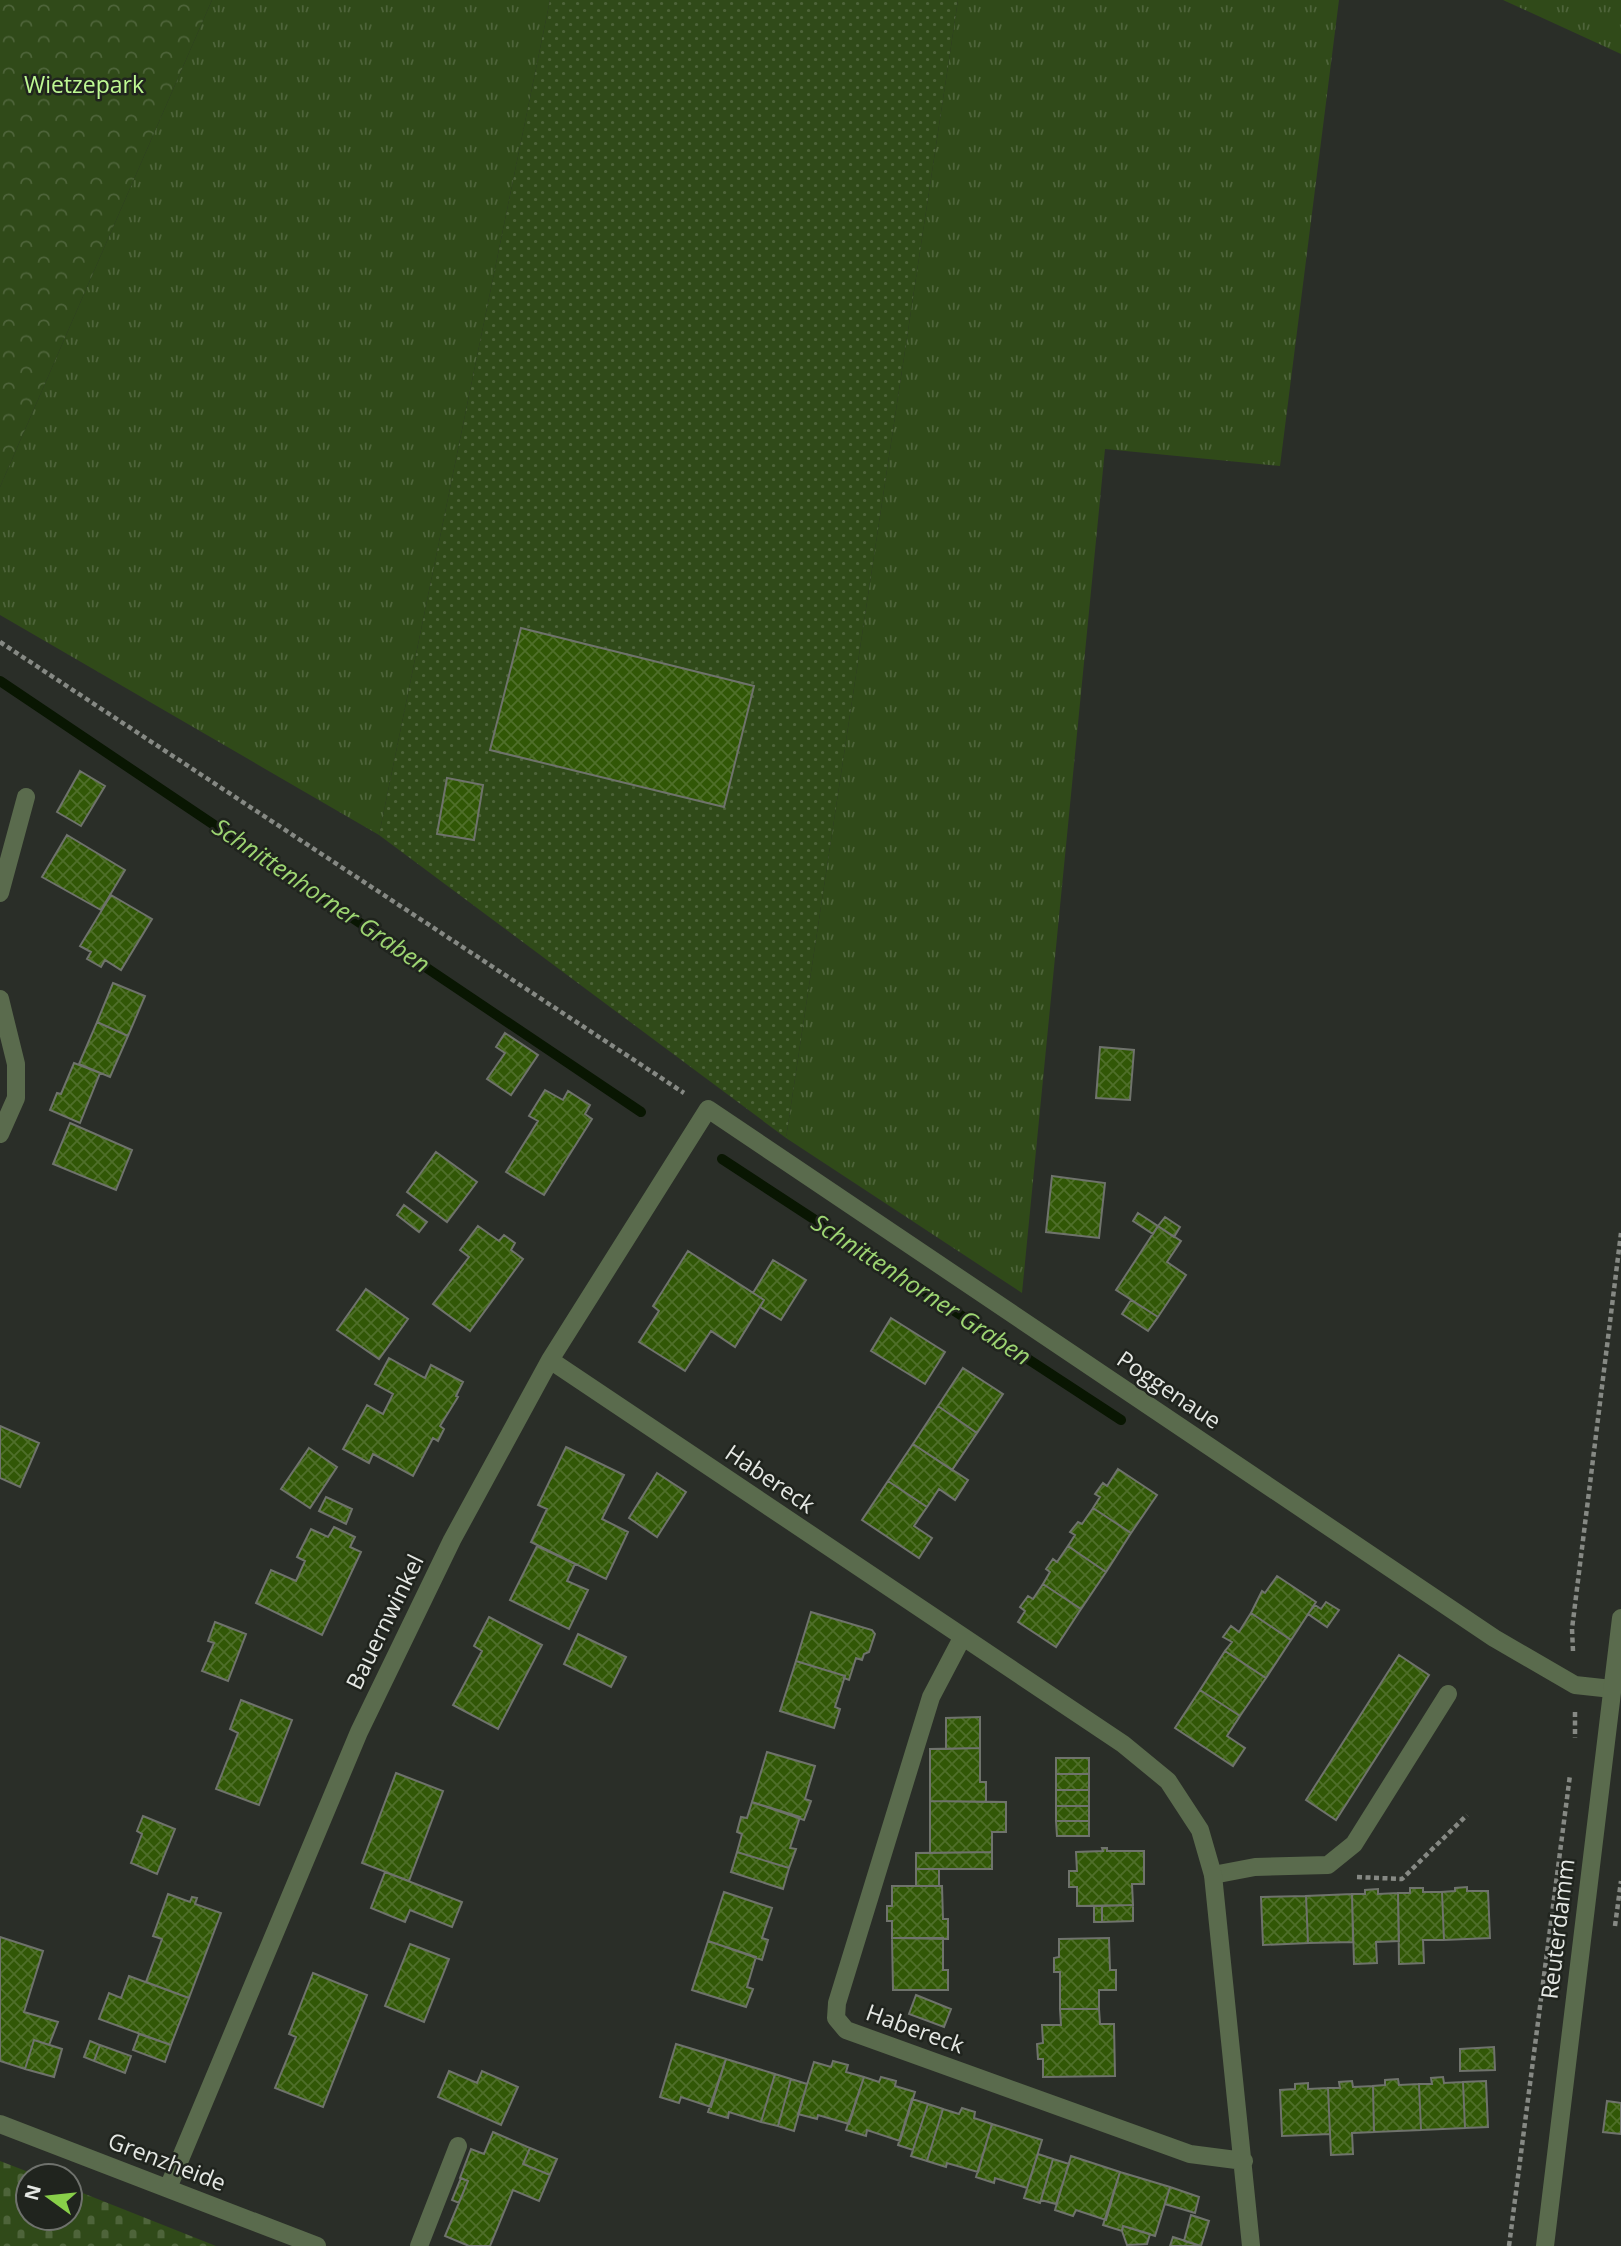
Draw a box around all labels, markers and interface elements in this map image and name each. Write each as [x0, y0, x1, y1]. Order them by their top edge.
park label: Wietzepark [24, 68, 144, 100]
water label: Schnittenhorner Graben [207, 810, 437, 980]
water label: Schnittenhorner Graben [806, 1205, 1038, 1372]
street label: Poggenaue [1111, 1342, 1228, 1436]
street label: Habereck [719, 1436, 822, 1520]
street label: Bauernwinkel [338, 1549, 431, 1695]
street label: Reuterdamm [1533, 1857, 1581, 2001]
street label: Habereck [862, 1996, 969, 2061]
street label: Grenzheide [104, 2124, 231, 2198]
north arrow [14, 2162, 84, 2232]
text: N [18, 2182, 47, 2203]

